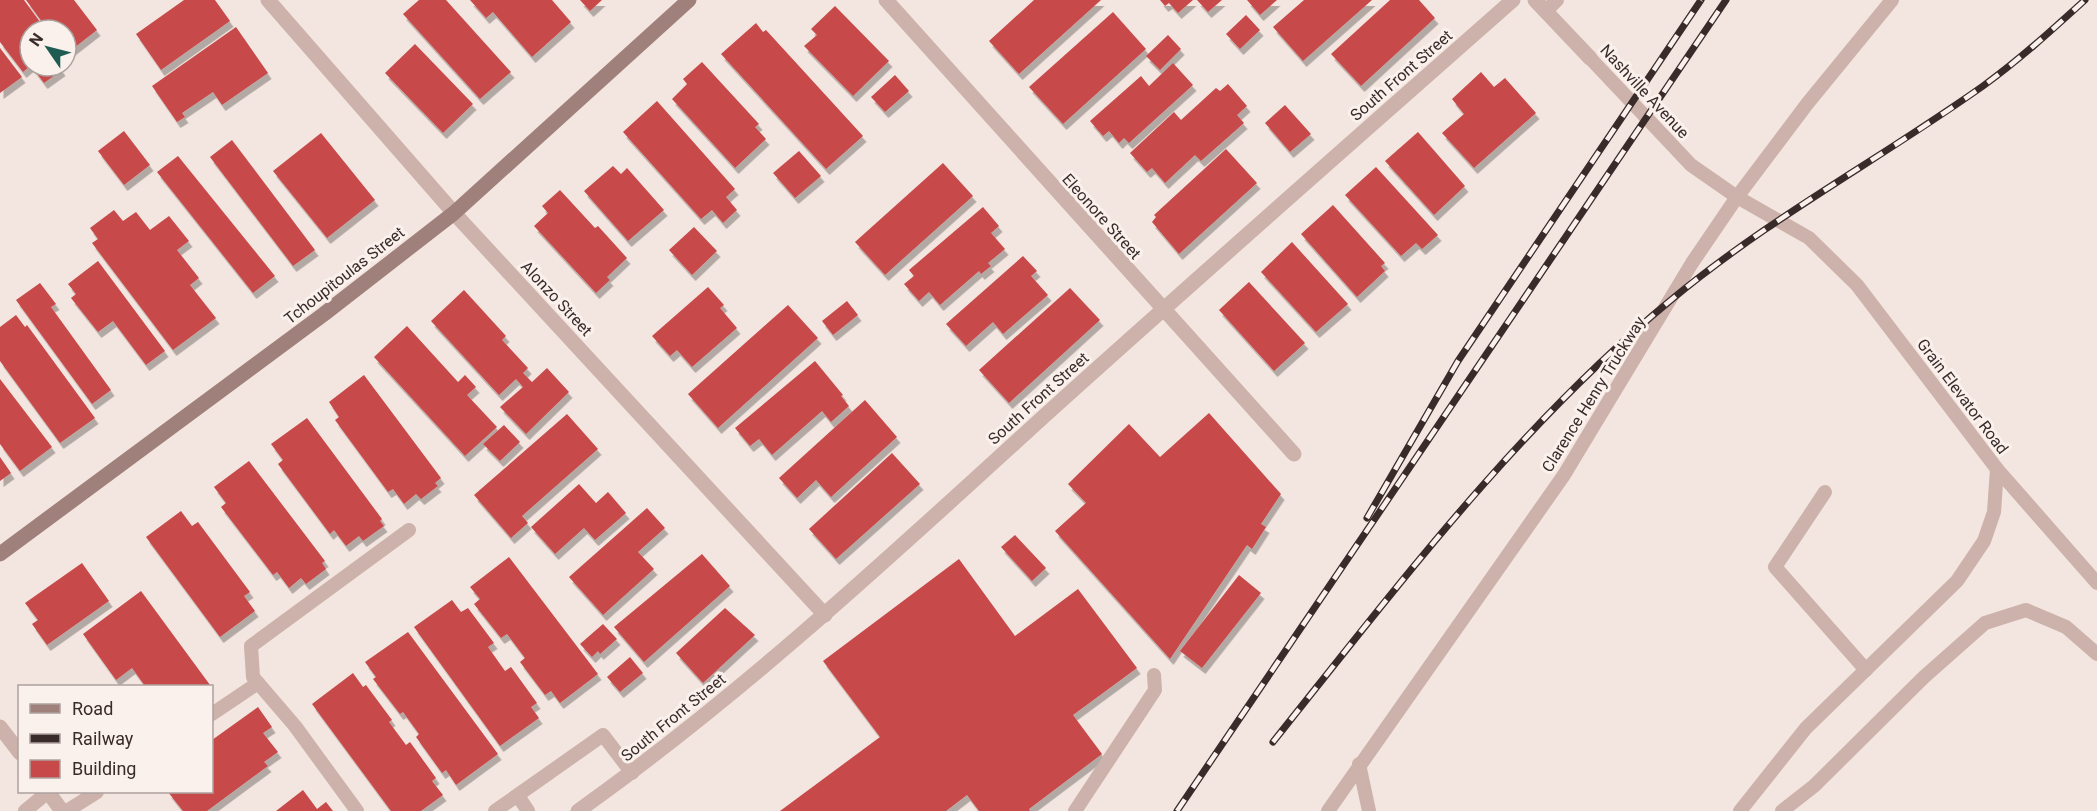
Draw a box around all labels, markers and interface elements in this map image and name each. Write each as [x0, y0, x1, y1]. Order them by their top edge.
north arrow [18, 18, 78, 78]
street label: South Front Street [1347, 26, 1456, 125]
text: N [25, 30, 47, 50]
street label: Nashville Avenue [1596, 40, 1693, 142]
street label: Eleonore Street [1058, 170, 1145, 263]
street label: Tchoupitoulas Street [281, 223, 408, 328]
street label: Alonzo Street [517, 257, 596, 340]
street label: Clarence Henry Truckway [1538, 313, 1649, 476]
street label: Grain Elevator Road [1913, 335, 2012, 458]
street label: South Front Street [984, 348, 1093, 449]
street label: South Front Street [617, 669, 729, 765]
legend [18, 685, 213, 793]
text: Road [72, 698, 113, 719]
text: Railway [72, 728, 134, 749]
text: Building [72, 758, 136, 779]

